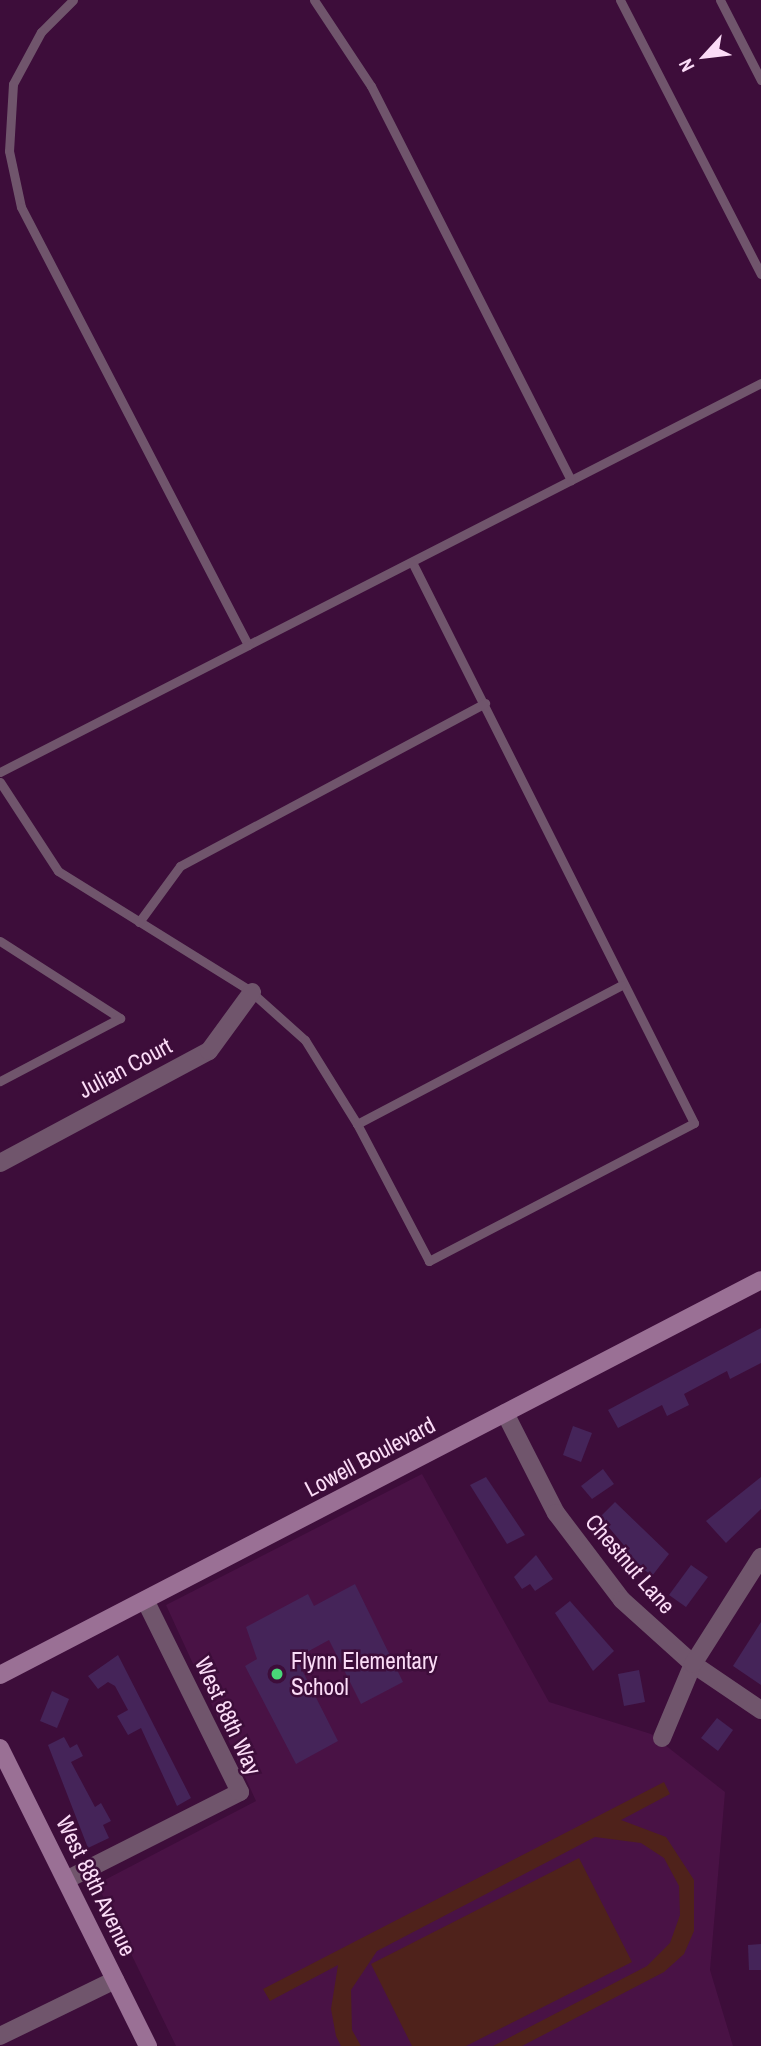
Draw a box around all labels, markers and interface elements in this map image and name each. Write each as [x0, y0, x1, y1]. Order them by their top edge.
north arrow [670, 21, 740, 91]
text: N [672, 55, 700, 76]
street label: Julian Court [74, 1032, 176, 1104]
street label: Lowell Boulevard [300, 1411, 440, 1503]
street label: Chestnut Lane [579, 1509, 681, 1619]
place label: Flynn Elementary School [291, 1647, 438, 1701]
street label: West 88th Way [189, 1653, 267, 1779]
marker: Flynn Elementary School [269, 1666, 285, 1682]
street label: West 88th Avenue [50, 1811, 142, 1961]

